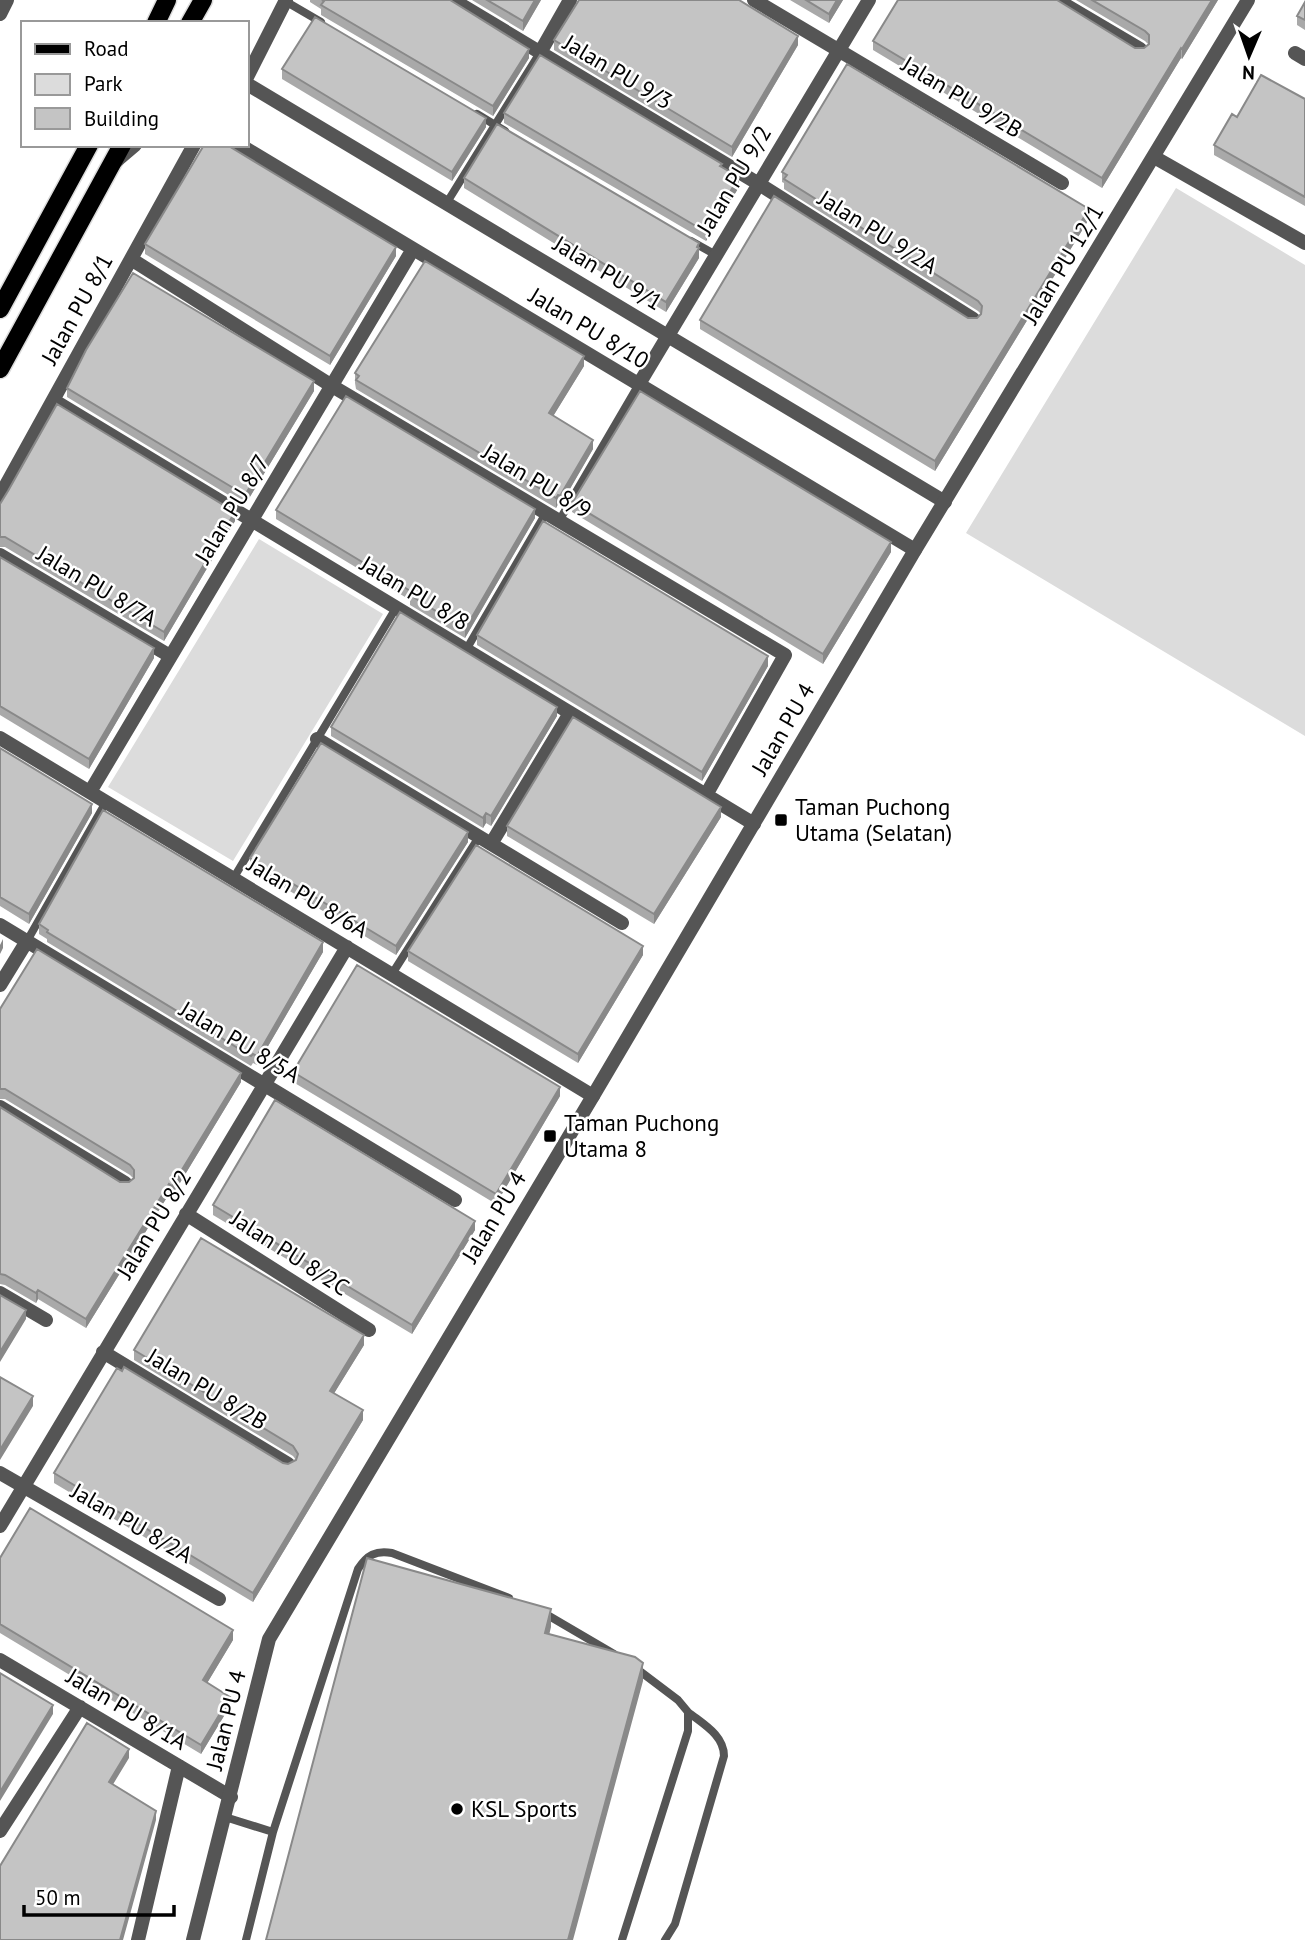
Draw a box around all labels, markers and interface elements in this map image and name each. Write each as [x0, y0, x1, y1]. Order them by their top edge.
legend [21, 21, 248, 147]
north arrow [1214, 21, 1284, 91]
street label: Jalan PU 9/3 [558, 27, 678, 115]
text: Road [84, 35, 128, 62]
street label: Jalan PU 9/2B [896, 49, 1028, 144]
text: N [1242, 61, 1255, 85]
text: Park [84, 70, 123, 97]
text: Building [84, 105, 159, 132]
street label: Jalan PU 9/2 [689, 120, 777, 240]
street label: Jalan PU 9/2A [812, 183, 944, 280]
street label: Jalan PU 12/1 [1015, 199, 1110, 330]
street label: Jalan PU 9/1 [548, 228, 668, 316]
street label: Jalan PU 8/1 [34, 248, 119, 370]
street label: Jalan PU 8/10 [523, 280, 654, 375]
street label: Jalan PU 8/9 [477, 436, 597, 524]
street label: Jalan PU 8/7 [187, 449, 275, 569]
street label: Jalan PU 8/7A [31, 538, 163, 633]
street label: Jalan PU 8/8 [355, 548, 475, 636]
street label: Jalan PU 4 [744, 677, 821, 781]
place label: Taman Puchong Utama (Selatan) [795, 792, 952, 847]
marker: Taman Puchong Utama (Selatan) [773, 812, 789, 828]
street label: Jalan PU 8/6A [242, 849, 374, 944]
street label: Jalan PU 8/5A [174, 994, 306, 1089]
place label: Taman Puchong Utama 8 [564, 1108, 719, 1163]
marker: Taman Puchong Utama 8 [542, 1128, 558, 1144]
street label: Jalan PU 8/2 [109, 1164, 197, 1284]
street label: Jalan PU 4 [454, 1165, 532, 1269]
street label: Jalan PU 8/2C [225, 1203, 355, 1302]
street label: Jalan PU 8/2B [141, 1341, 273, 1436]
street label: Jalan PU 8/2A [65, 1476, 199, 1569]
street label: Jalan PU 8/1A [61, 1661, 193, 1756]
street label: Jalan PU 4 [199, 1667, 252, 1774]
place label: KSL Sports [471, 1794, 577, 1823]
marker: KSL Sports [449, 1801, 465, 1817]
scale bar [24, 1874, 175, 1918]
text: 50 m [35, 1884, 81, 1911]

